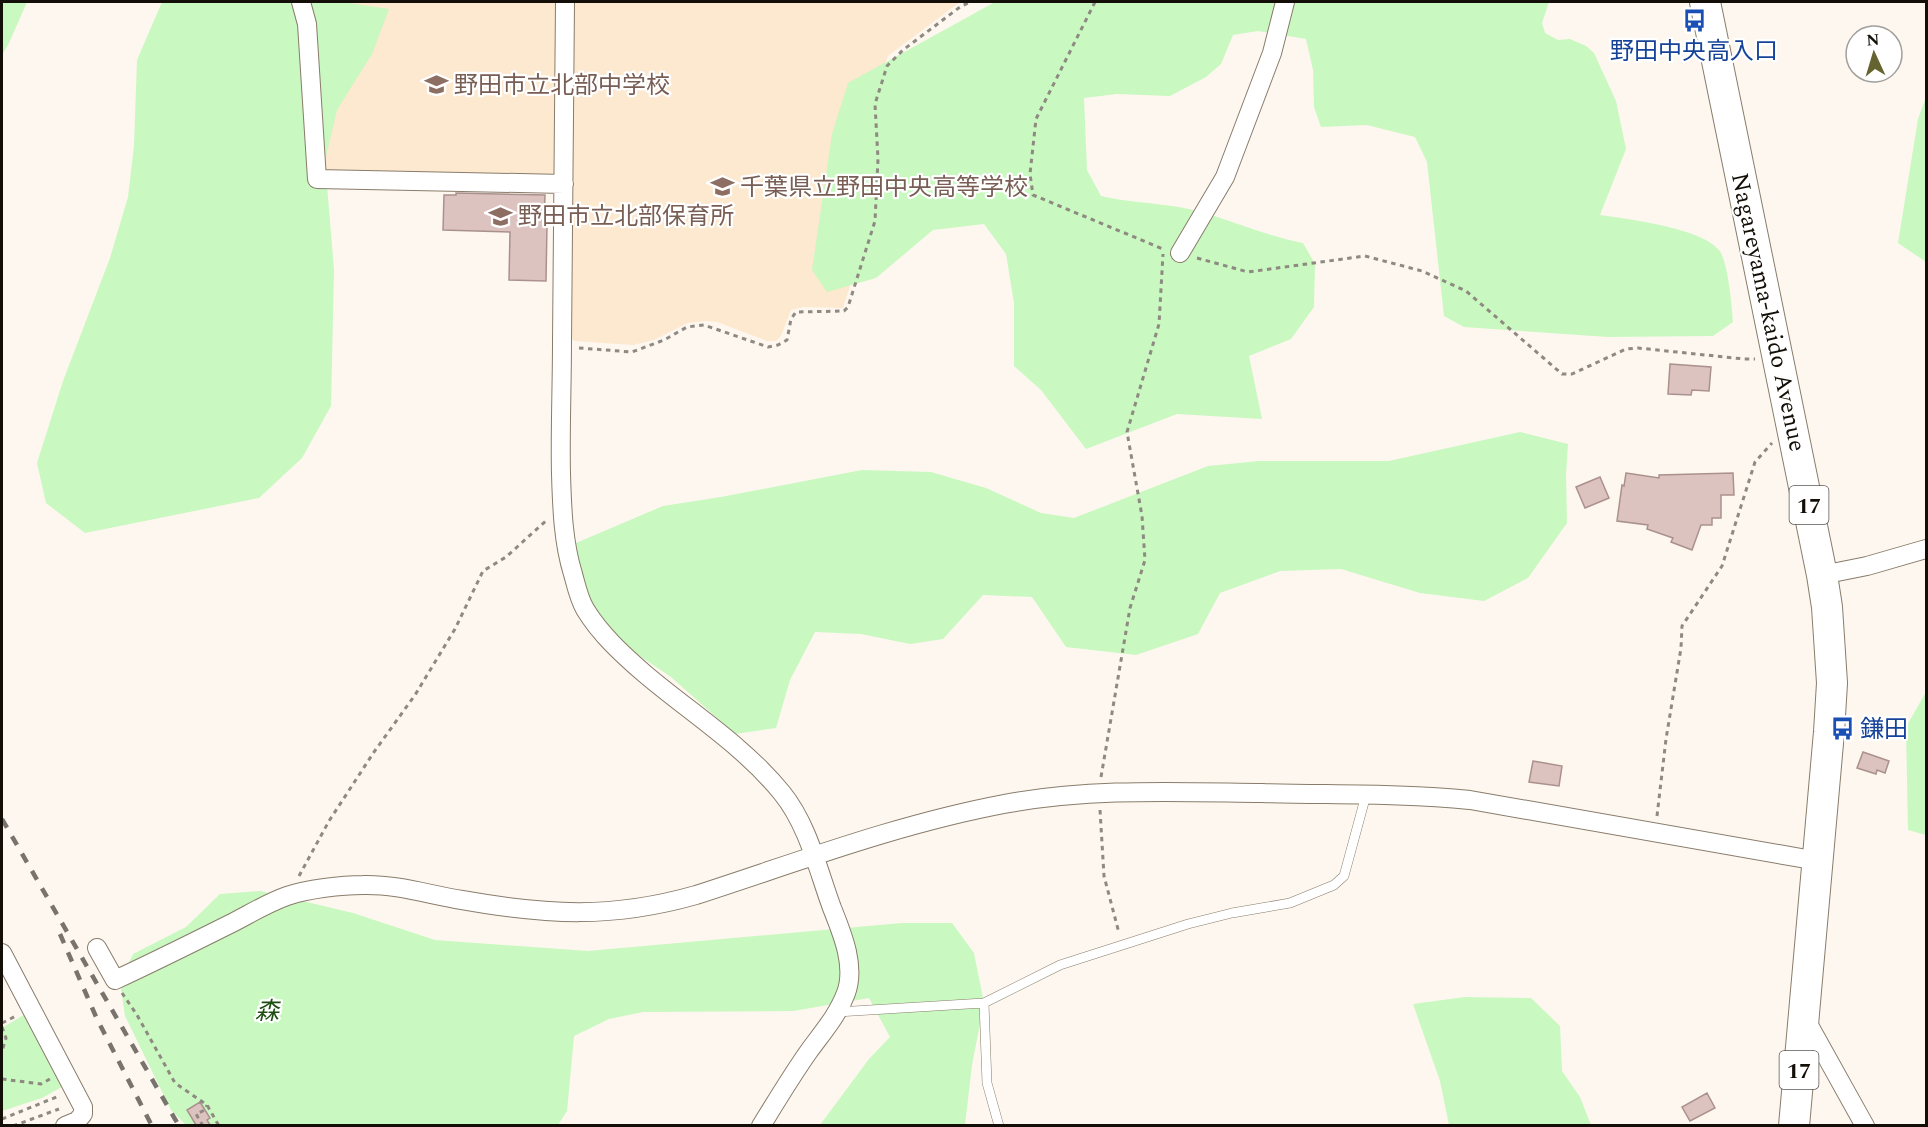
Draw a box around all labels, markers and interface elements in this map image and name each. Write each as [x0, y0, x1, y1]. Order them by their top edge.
bus stop icon: 野田中央高入口 [1681, 8, 1707, 34]
north arrow [1844, 24, 1904, 84]
text: N [1866, 28, 1880, 52]
place label: 野田中央高入口 [1610, 34, 1778, 70]
place label: 野田市立北部中学校 [454, 68, 670, 104]
school or university icon: 野田市立北部中学校 [423, 72, 449, 98]
street label: Nagareyama-kaido Avenue [1721, 169, 1815, 455]
place label: 千葉県立野田中央高等学校 [740, 170, 1028, 206]
school or university icon: 千葉県立野田中央高等学校 [709, 174, 735, 200]
place label: 野田市立北部保育所 [518, 199, 734, 235]
school or university icon: 野田市立北部保育所 [487, 203, 513, 229]
road number: 17 [1790, 486, 1828, 524]
place label: 鎌田 [1860, 712, 1908, 748]
bus stop icon: 鎌田 [1829, 716, 1855, 742]
park label: 森 [255, 994, 281, 1030]
road number: 17 [1780, 1051, 1818, 1089]

